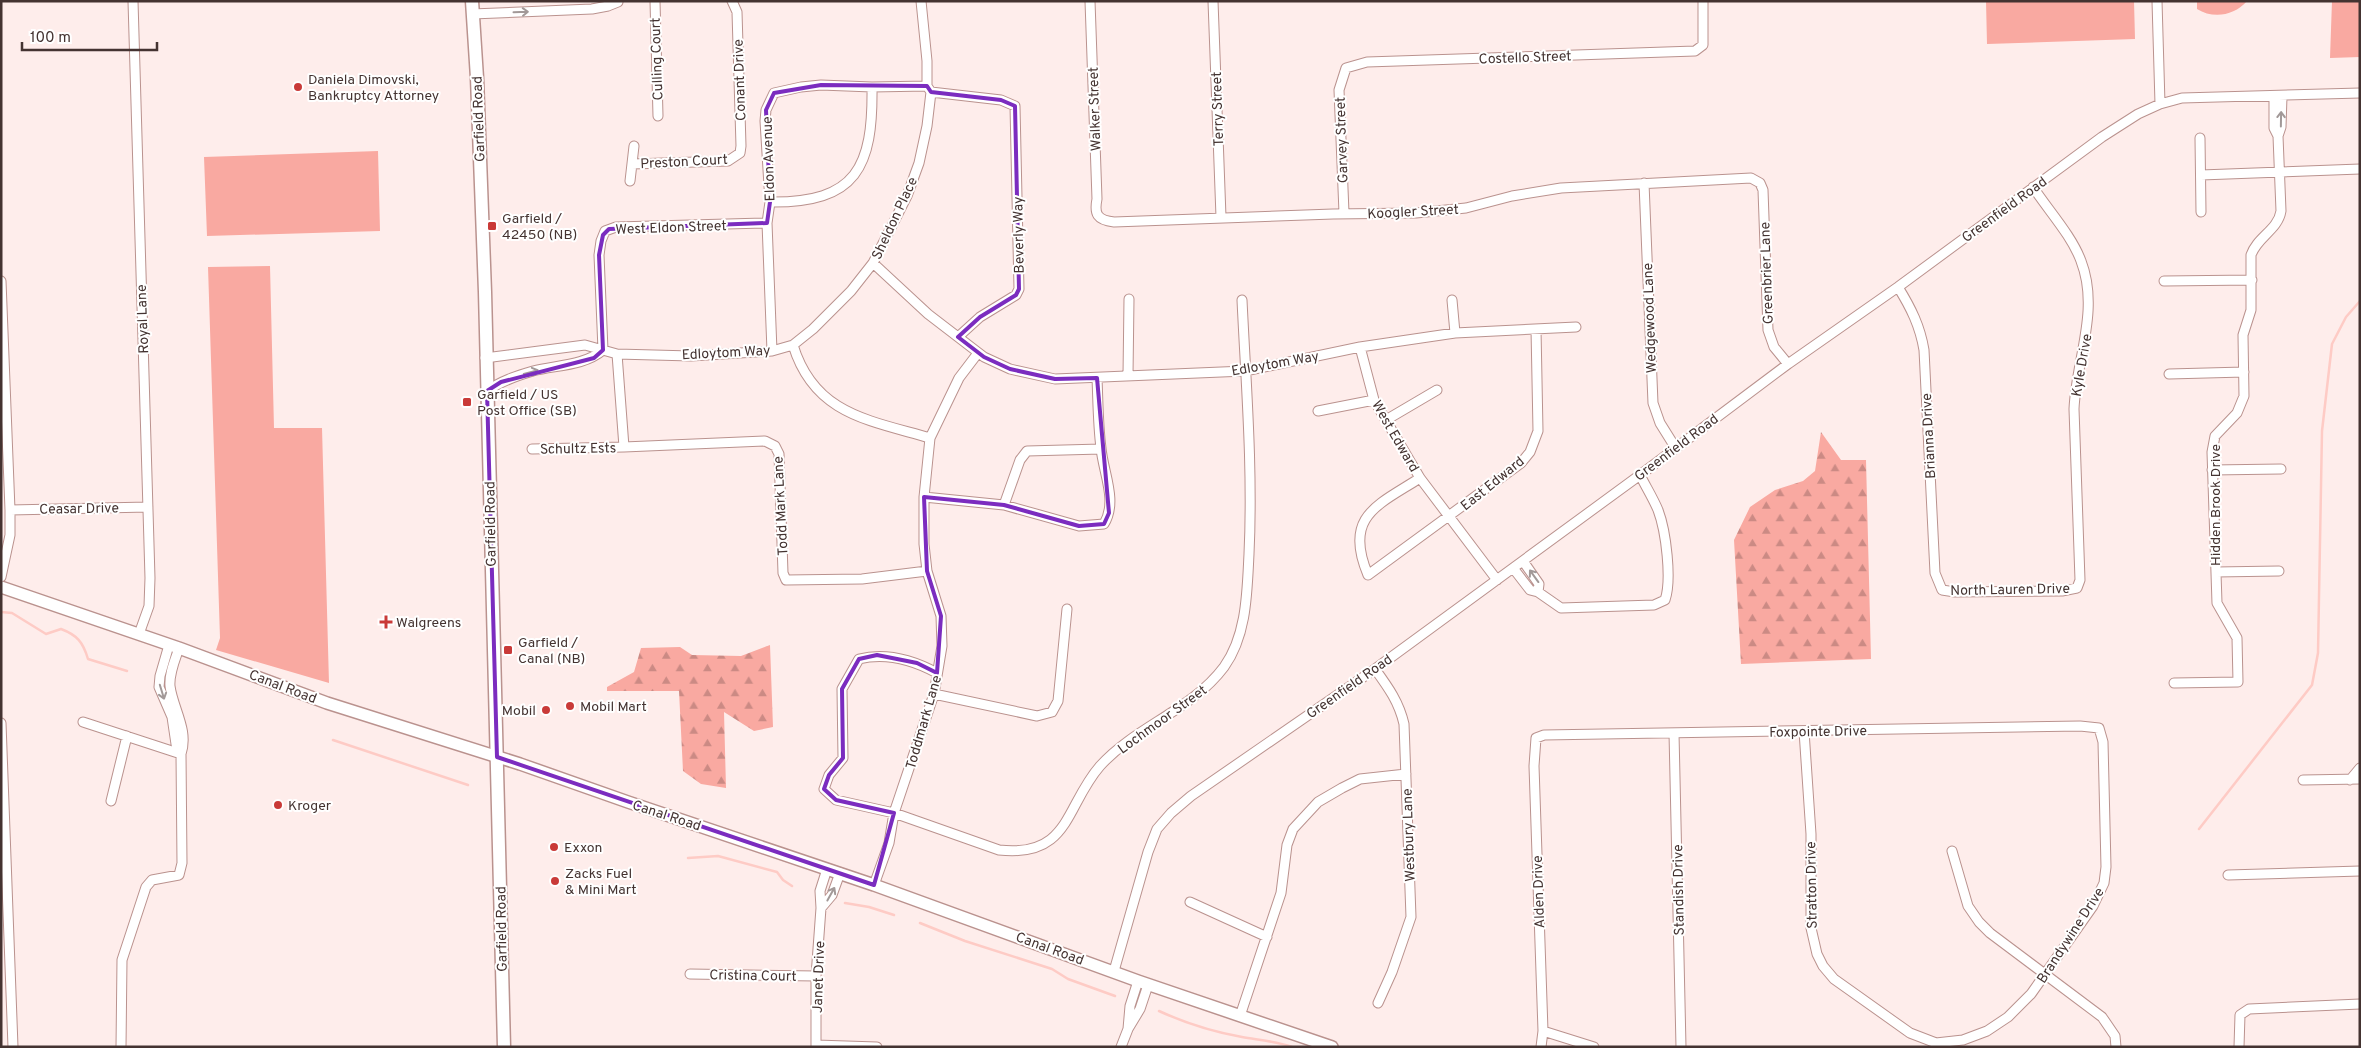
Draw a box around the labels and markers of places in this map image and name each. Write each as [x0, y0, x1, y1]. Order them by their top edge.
place label: Daniela Dimovski, Bankruptcy Attorney [308, 72, 439, 105]
marker: Daniela Dimovski, Bankruptcy Attorney [292, 81, 304, 93]
place label: Garfield / 42450 (NB) [502, 211, 577, 244]
marker: Garfield / 42450 (NB) [486, 220, 498, 232]
place label: Garfield / US Post Office (SB) [477, 387, 577, 420]
marker: Garfield / US Post Office (SB) [461, 396, 473, 408]
place label: Walgreens [396, 615, 461, 632]
marker: Walgreens [380, 616, 392, 628]
place label: Garfield / Canal (NB) [518, 635, 585, 668]
marker: Garfield / Canal (NB) [502, 644, 514, 656]
place label: Mobil Mart [580, 699, 647, 716]
marker: Mobil Mart [564, 700, 576, 712]
place label: Mobil [502, 703, 536, 720]
marker: Mobil [540, 704, 552, 716]
place label: Kroger [288, 798, 332, 815]
marker: Kroger [272, 799, 284, 811]
place label: Exxon [564, 840, 603, 857]
marker: Exxon [548, 841, 560, 853]
place label: Zacks Fuel & Mini Mart [565, 866, 637, 899]
marker: Zacks Fuel & Mini Mart [549, 875, 561, 887]

